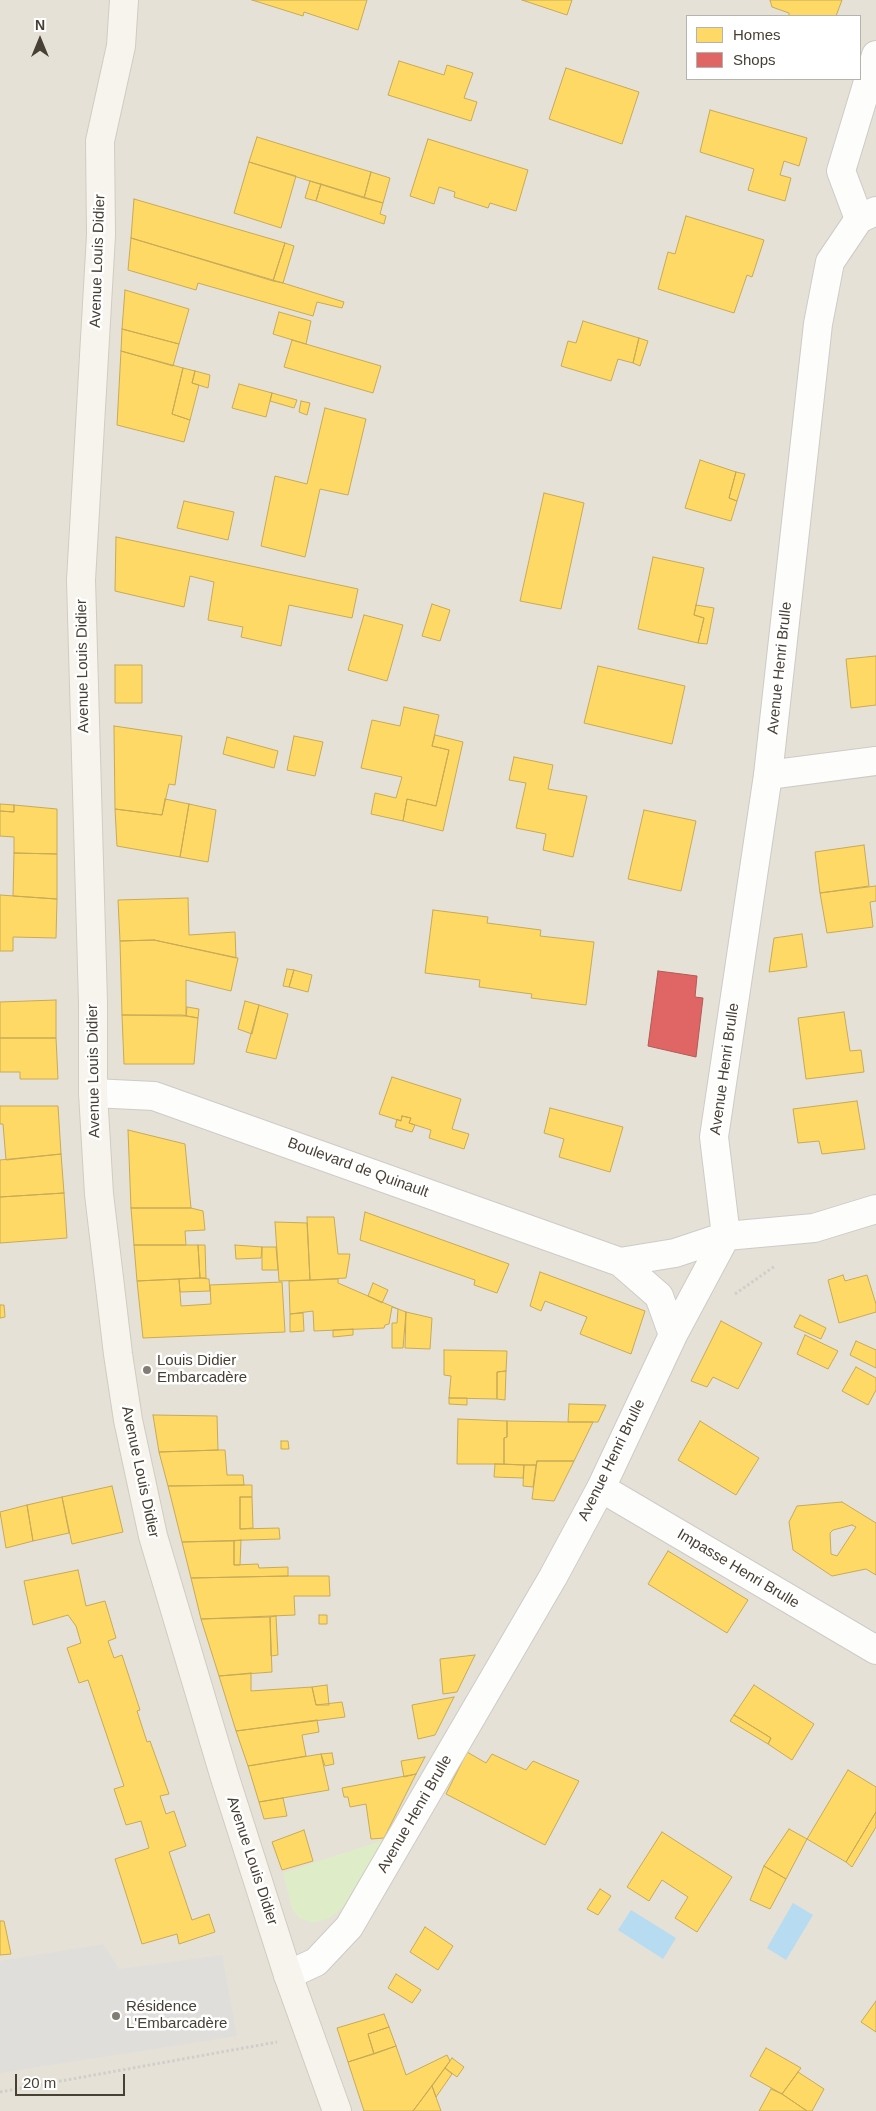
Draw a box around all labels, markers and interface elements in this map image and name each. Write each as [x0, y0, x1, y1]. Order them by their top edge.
north arrow [15, 15, 65, 65]
legend [686, 15, 861, 80]
text: N [35, 17, 45, 33]
text: Homes [733, 26, 781, 43]
text: Shops [733, 51, 776, 68]
street label: Avenue Louis Didier [87, 194, 109, 328]
street label: Avenue Louis Didier [73, 599, 93, 733]
street label: Avenue Henri Brulle [764, 601, 796, 735]
street label: Avenue Henri Brulle [707, 1002, 743, 1136]
street label: Avenue Louis Didier [84, 1004, 104, 1138]
street label: Boulevard de Quinault [285, 1134, 431, 1202]
place label: Louis Didier Embarcadère [157, 1352, 247, 1387]
marker: Louis Didier Embarcadère [141, 1364, 153, 1376]
street label: Avenue Henri Brulle [575, 1396, 649, 1524]
street label: Avenue Louis Didier [117, 1405, 163, 1539]
street label: Impasse Henri Brulle [674, 1525, 802, 1613]
street label: Avenue Henri Brulle [374, 1752, 456, 1876]
street label: Avenue Louis Didier [223, 1795, 281, 1927]
place label: Résidence L'Embarcadère [126, 1998, 227, 2033]
marker: Résidence L'Embarcadère [110, 2010, 122, 2022]
scale bar [18, 2064, 128, 2096]
text: 20 m [23, 2074, 56, 2091]

